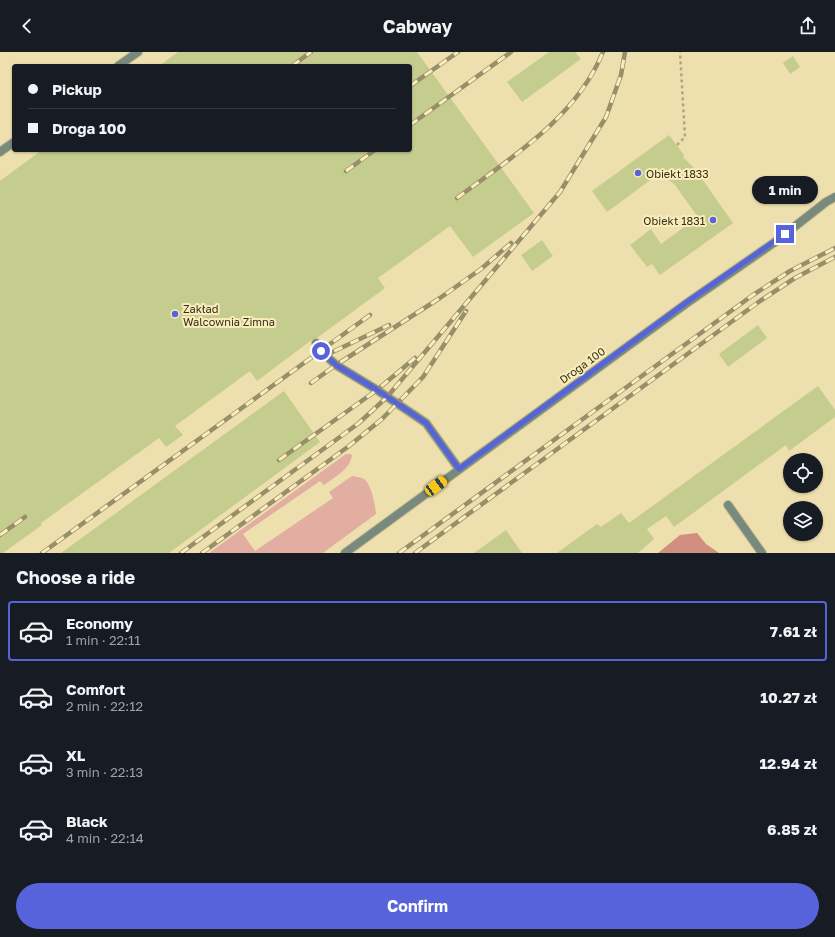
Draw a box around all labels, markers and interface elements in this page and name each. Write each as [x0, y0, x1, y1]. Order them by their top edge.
icon: back [16, 15, 38, 37]
text: Cabway [383, 15, 452, 37]
icon: share [797, 15, 819, 37]
text: Pickup [52, 80, 102, 98]
text: Droga 100 [52, 119, 126, 137]
place label: Obiekt 1833 [646, 167, 709, 180]
marker: Obiekt 1833 [633, 168, 643, 178]
callout: 1 min [752, 176, 818, 204]
text: 1 min [769, 182, 801, 198]
place label: Obiekt 1831 [643, 214, 705, 227]
marker: Obiekt 1831 [708, 215, 718, 225]
route end [776, 225, 794, 243]
place label: Zakład Walcownia Zimna [183, 302, 275, 328]
marker: Zakład Walcownia Zimna [170, 309, 180, 319]
route start [312, 342, 330, 360]
street label: Droga 100 [557, 344, 607, 386]
map controls [783, 453, 823, 541]
button: locate [783, 453, 823, 493]
car [423, 474, 449, 498]
button: layers [783, 501, 823, 541]
text: Choose a ride [16, 566, 135, 588]
icon: car [18, 613, 54, 649]
text: Economy [66, 614, 133, 632]
text: 7.61 zł [770, 622, 817, 640]
text: 1 min · 22:11 [66, 632, 141, 648]
icon: car [18, 679, 54, 715]
text: Comfort [66, 680, 125, 698]
text: 10.27 zł [760, 688, 817, 706]
text: 2 min · 22:12 [66, 698, 143, 714]
icon: car [18, 745, 54, 781]
text: XL [66, 746, 85, 764]
text: 12.94 zł [759, 754, 817, 772]
text: 3 min · 22:13 [66, 764, 143, 780]
icon: car [18, 811, 54, 847]
text: Black [66, 812, 108, 830]
text: 6.85 zł [767, 820, 817, 838]
text: 4 min · 22:14 [66, 830, 144, 846]
button: Confirm [16, 883, 819, 929]

